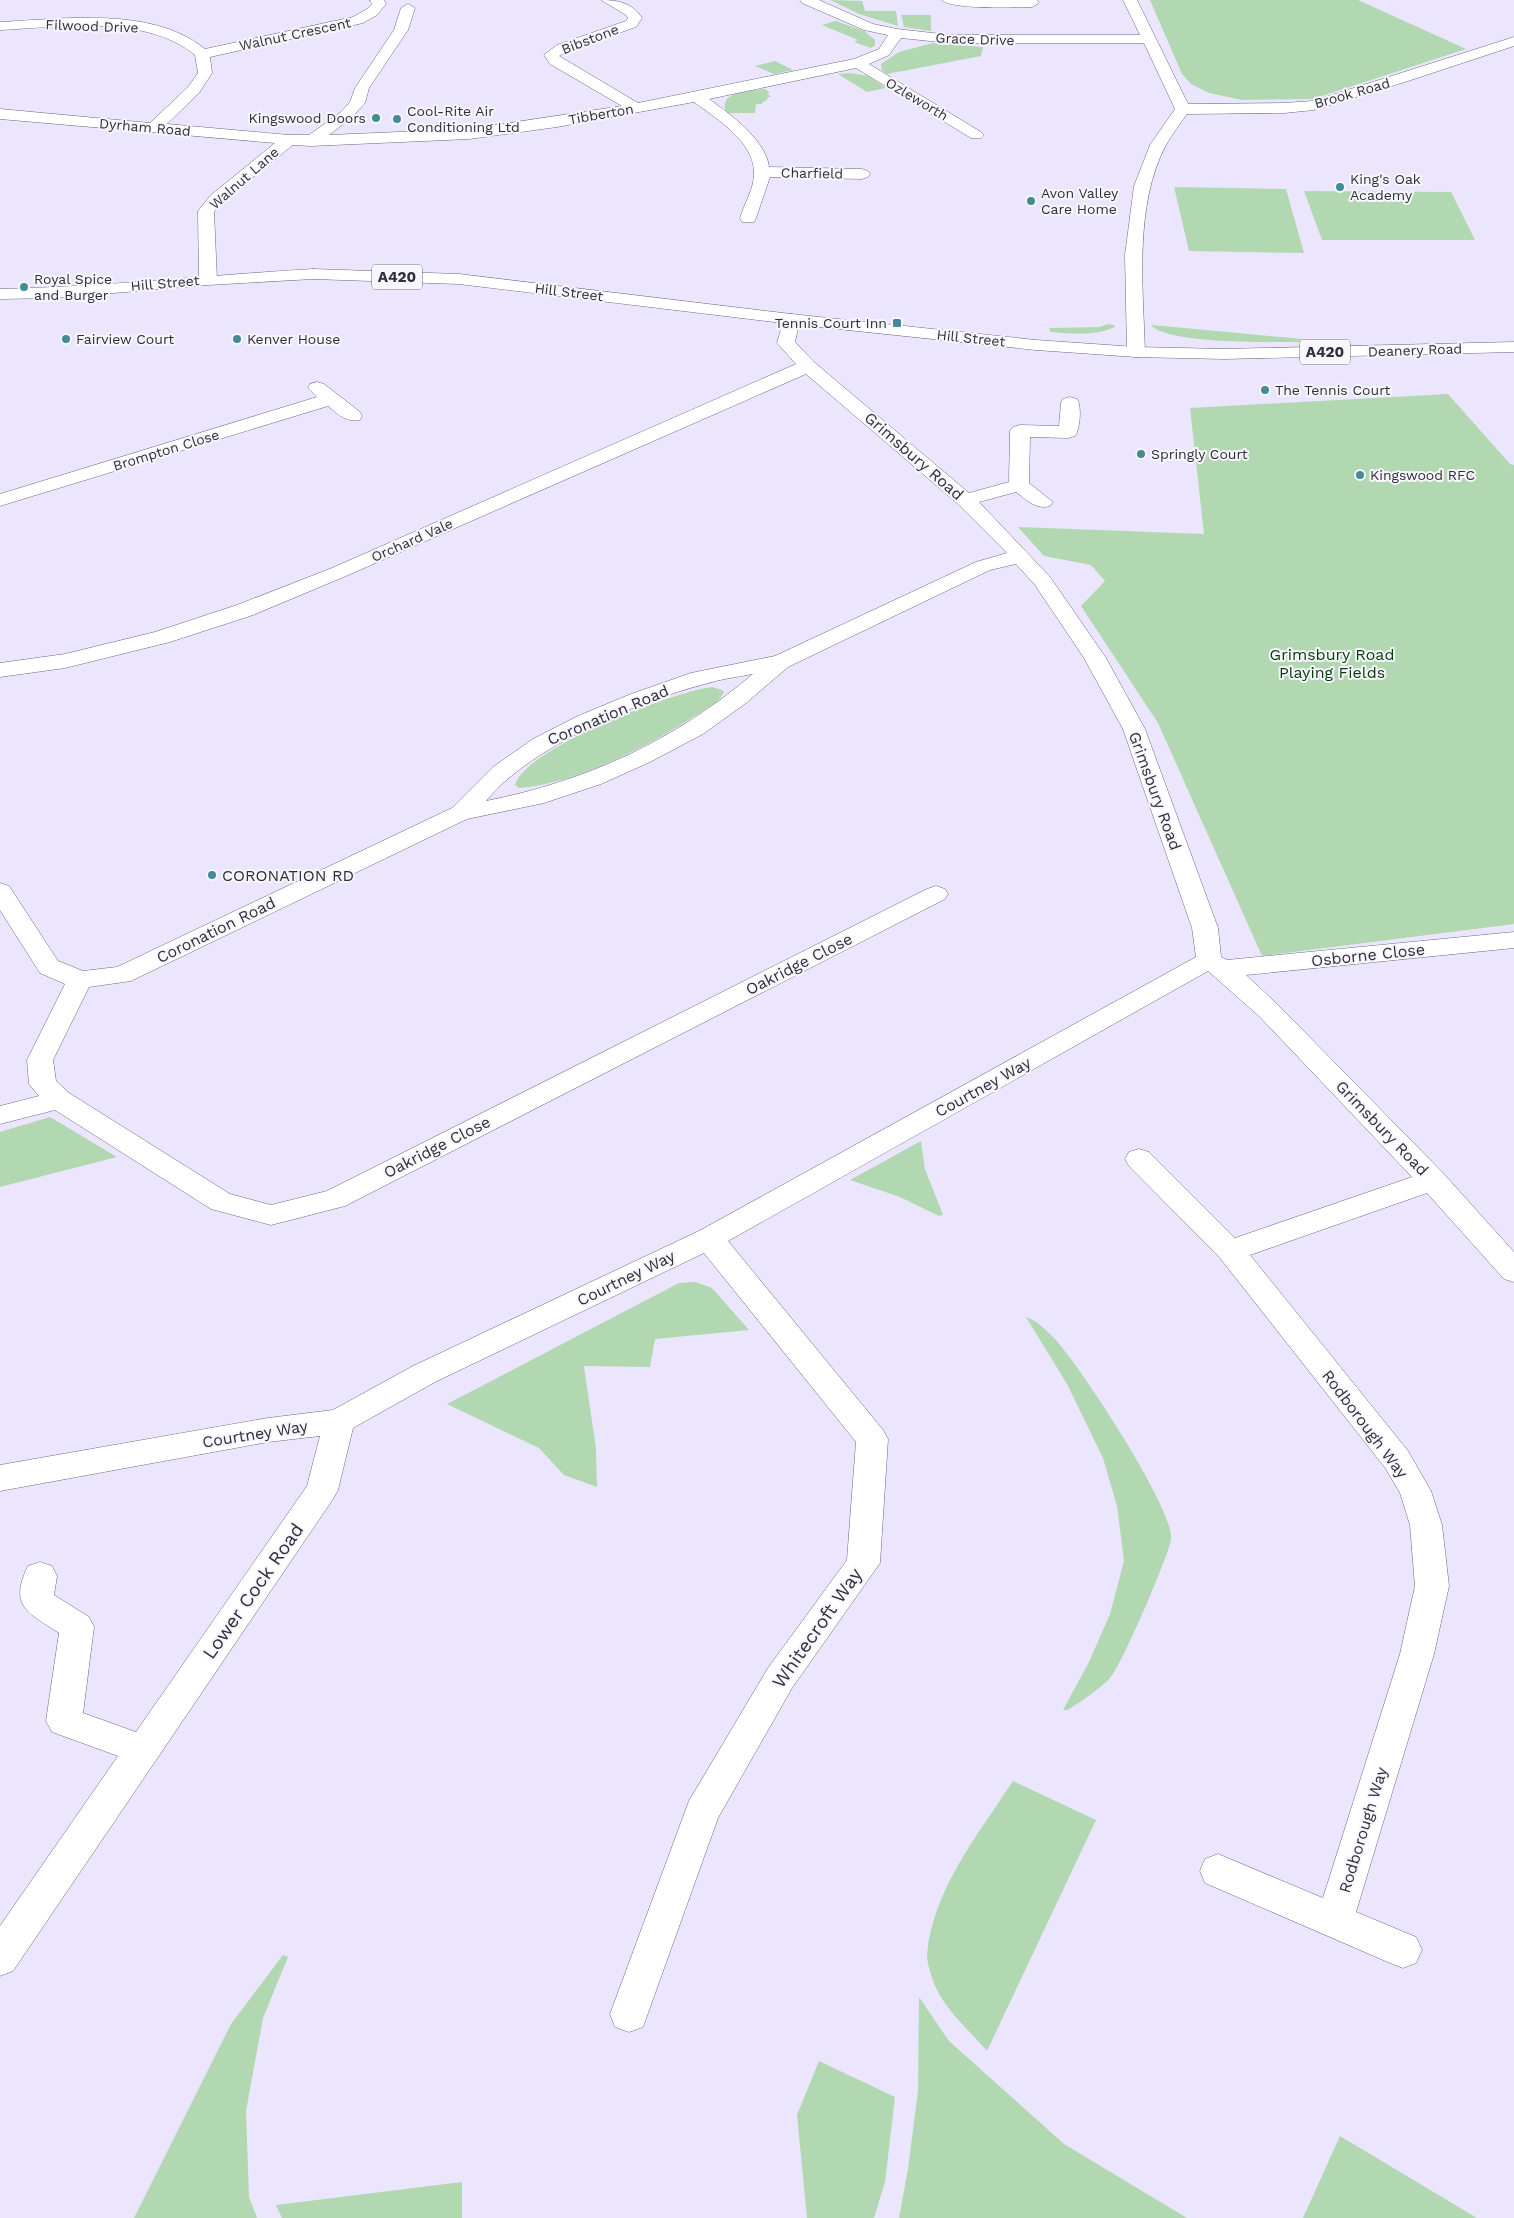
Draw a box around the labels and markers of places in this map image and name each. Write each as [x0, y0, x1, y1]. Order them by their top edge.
place label: Cool-Rite Air Conditioning Ltd [407, 103, 520, 135]
place label: Kingswood Doors [248, 110, 366, 126]
marker: Kingswood Doors [370, 112, 382, 124]
marker: Cool-Rite Air Conditioning Ltd [391, 113, 403, 125]
place label: King's Oak Academy [1350, 171, 1421, 203]
marker: King's Oak Academy [1334, 181, 1346, 193]
place label: Avon Valley Care Home [1041, 185, 1119, 217]
marker: Avon Valley Care Home [1025, 195, 1037, 207]
place label: Royal Spice and Burger [34, 271, 112, 303]
marker: Royal Spice and Burger [18, 281, 30, 293]
place label: Tennis Court Inn [775, 315, 887, 331]
marker: Tennis Court Inn [891, 317, 903, 329]
place label: Fairview Court [76, 331, 174, 347]
place label: Kenver House [247, 331, 340, 347]
marker: Fairview Court [60, 333, 72, 345]
marker: Kenver House [231, 333, 243, 345]
place label: The Tennis Court [1275, 382, 1390, 398]
marker: The Tennis Court [1259, 384, 1271, 396]
place label: Springly Court [1151, 446, 1248, 462]
marker: Springly Court [1135, 448, 1147, 460]
place label: Kingswood RFC [1370, 467, 1475, 483]
marker: Kingswood RFC [1354, 469, 1366, 481]
place label: CORONATION RD [222, 866, 354, 885]
marker: CORONATION RD [206, 869, 218, 881]

